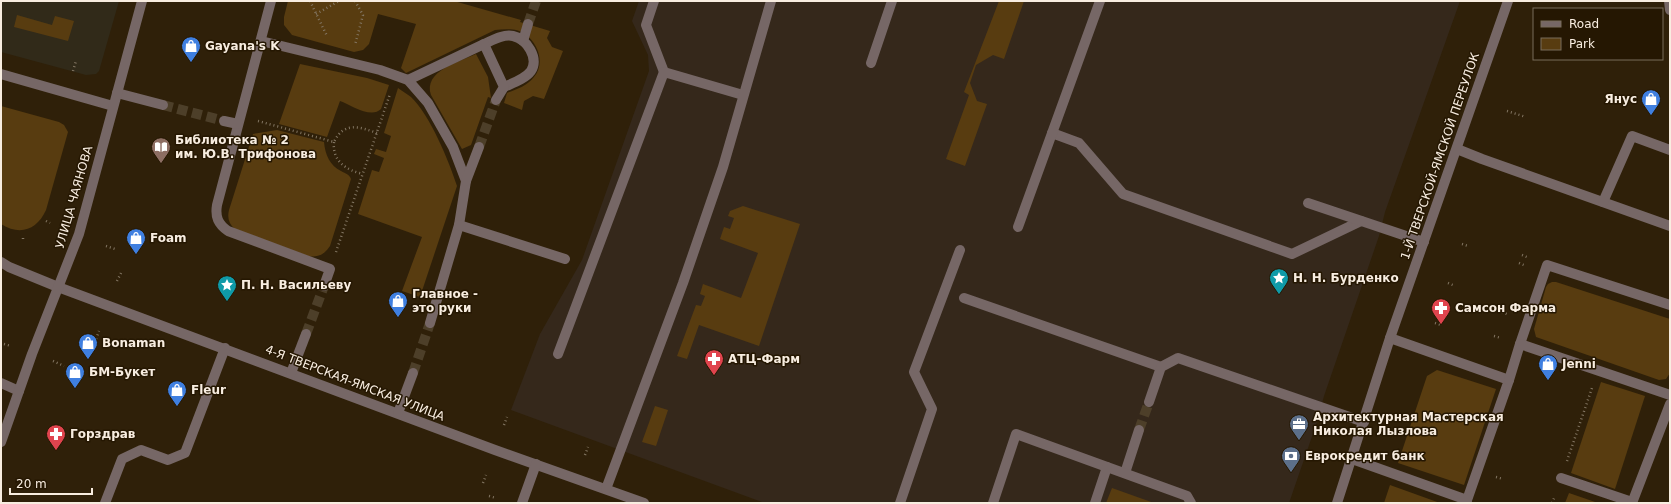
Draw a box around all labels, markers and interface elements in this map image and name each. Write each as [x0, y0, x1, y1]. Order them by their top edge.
legend [1533, 8, 1663, 60]
text: Road [1569, 17, 1599, 31]
shop icon: Gayana's K [180, 35, 202, 63]
text: Park [1569, 37, 1595, 51]
place label: Gayana's K [205, 39, 280, 53]
street label: 1-Й ТВЕРСКОЙ-ЯМСКОЙ ПЕРЕУЛОК [1397, 50, 1482, 262]
shop icon: Янус [1640, 88, 1662, 116]
place label: Янус [1605, 92, 1637, 106]
place label: Библиотека № 2 им. Ю.В. Трифонова [175, 133, 316, 161]
library icon: Библиотека № 2 им. Ю.В. Трифонова [150, 136, 172, 164]
street label: УЛИЦА ЧАЯНОВА [53, 143, 96, 250]
shop icon: Foam [125, 227, 147, 255]
place label: Foam [150, 231, 187, 245]
place icon: Н. Н. Бурденко [1268, 267, 1290, 295]
place label: Н. Н. Бурденко [1293, 271, 1399, 285]
place icon: П. Н. Васильеву [216, 274, 238, 302]
place label: П. Н. Васильеву [241, 278, 351, 292]
place label: Главное - это руки [412, 287, 478, 315]
shop icon: Главное - это руки [387, 290, 409, 318]
pharmacy icon: Самсон Фарма [1430, 297, 1452, 325]
place label: Самсон Фарма [1455, 301, 1556, 315]
shop icon: Bonaman [77, 332, 99, 360]
place label: Bonaman [102, 336, 165, 350]
street label: 4-Я ТВЕРСКАЯ-ЯМСКАЯ УЛИЦА [263, 342, 447, 424]
pharmacy icon: АТЦ-Фарм [703, 348, 725, 376]
place label: АТЦ-Фарм [728, 352, 800, 366]
shop icon: Jenni [1537, 353, 1559, 381]
place label: Jenni [1561, 357, 1596, 371]
shop icon: БМ-Букет [64, 361, 86, 389]
place label: БМ-Букет [89, 365, 155, 379]
shop icon: Fleur [166, 379, 188, 407]
place label: Fleur [191, 383, 226, 397]
place label: Архитектурная Мастерская Николая Лызлова [1313, 410, 1504, 438]
office icon: Архитектурная Мастерская Николая Лызлова [1288, 413, 1310, 441]
pharmacy icon: Горздрав [45, 423, 67, 451]
place label: Горздрав [70, 427, 136, 441]
bank icon: Еврокредит банк [1280, 445, 1302, 473]
place label: Еврокредит банк [1305, 449, 1425, 463]
scale bar [10, 470, 92, 496]
text: 20 m [16, 477, 47, 491]

